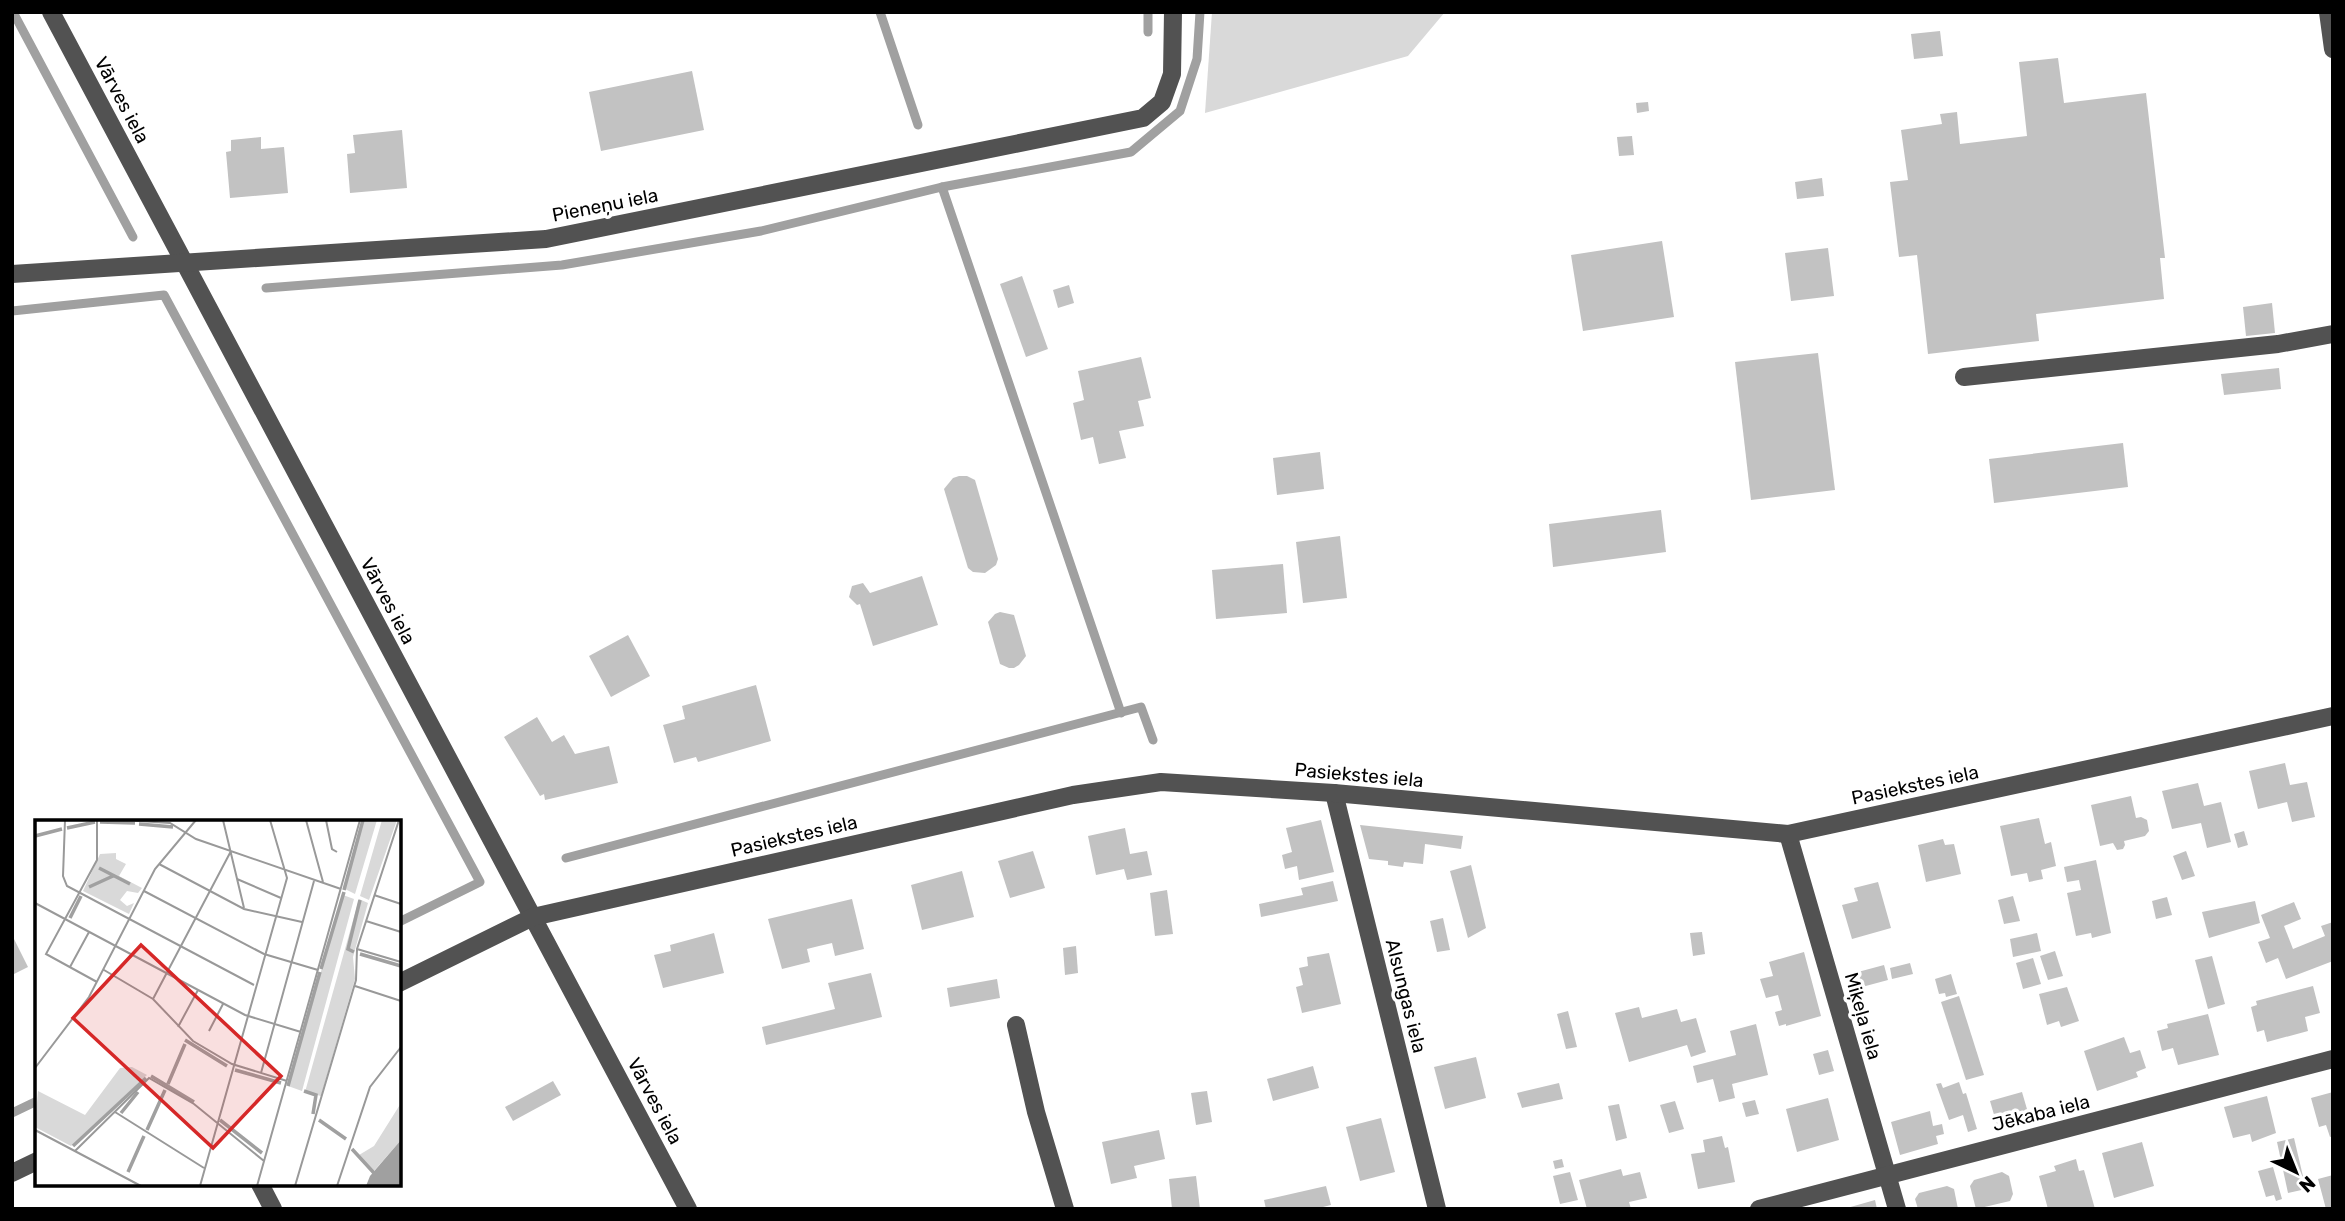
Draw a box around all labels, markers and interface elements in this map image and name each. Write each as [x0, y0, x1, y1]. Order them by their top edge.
street label: Vārves iela [90, 53, 154, 147]
street label: Pieneņu iela [550, 183, 660, 227]
street label: Vārves iela [356, 554, 420, 648]
street label: Pasiekstes iela [1294, 758, 1424, 792]
street label: Pasiekstes iela [1849, 760, 1981, 810]
street label: Pasiekstes iela [728, 810, 860, 862]
inset map [35, 820, 401, 1186]
street label: Alsungas iela [1381, 937, 1431, 1055]
street label: Miķeļa iela [1840, 970, 1886, 1062]
street label: Vārves iela [623, 1054, 687, 1148]
street label: Jēkaba iela [1990, 1090, 2092, 1136]
north arrow [2261, 1137, 2331, 1207]
text: N [2294, 1171, 2320, 1197]

